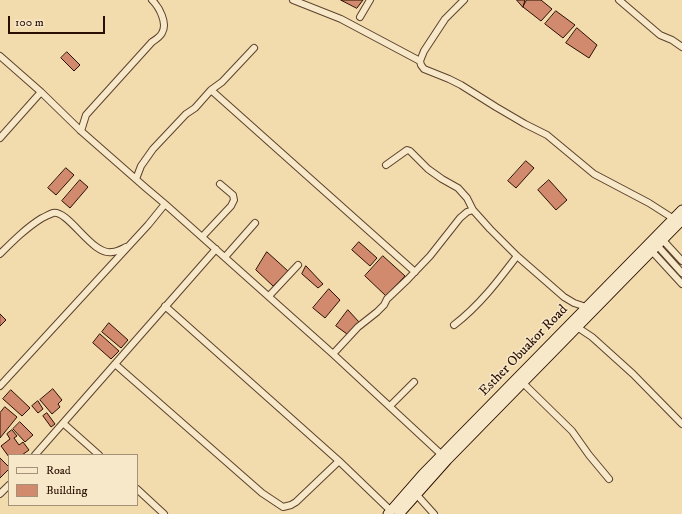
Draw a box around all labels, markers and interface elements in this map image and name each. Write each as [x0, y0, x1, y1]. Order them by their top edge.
scale bar [10, 8, 107, 34]
text: 100 m [15, 15, 44, 30]
street label: Esther Obuakor Road [476, 302, 572, 400]
legend [8, 454, 138, 506]
text: Road [46, 463, 71, 478]
text: Building [46, 483, 87, 498]

